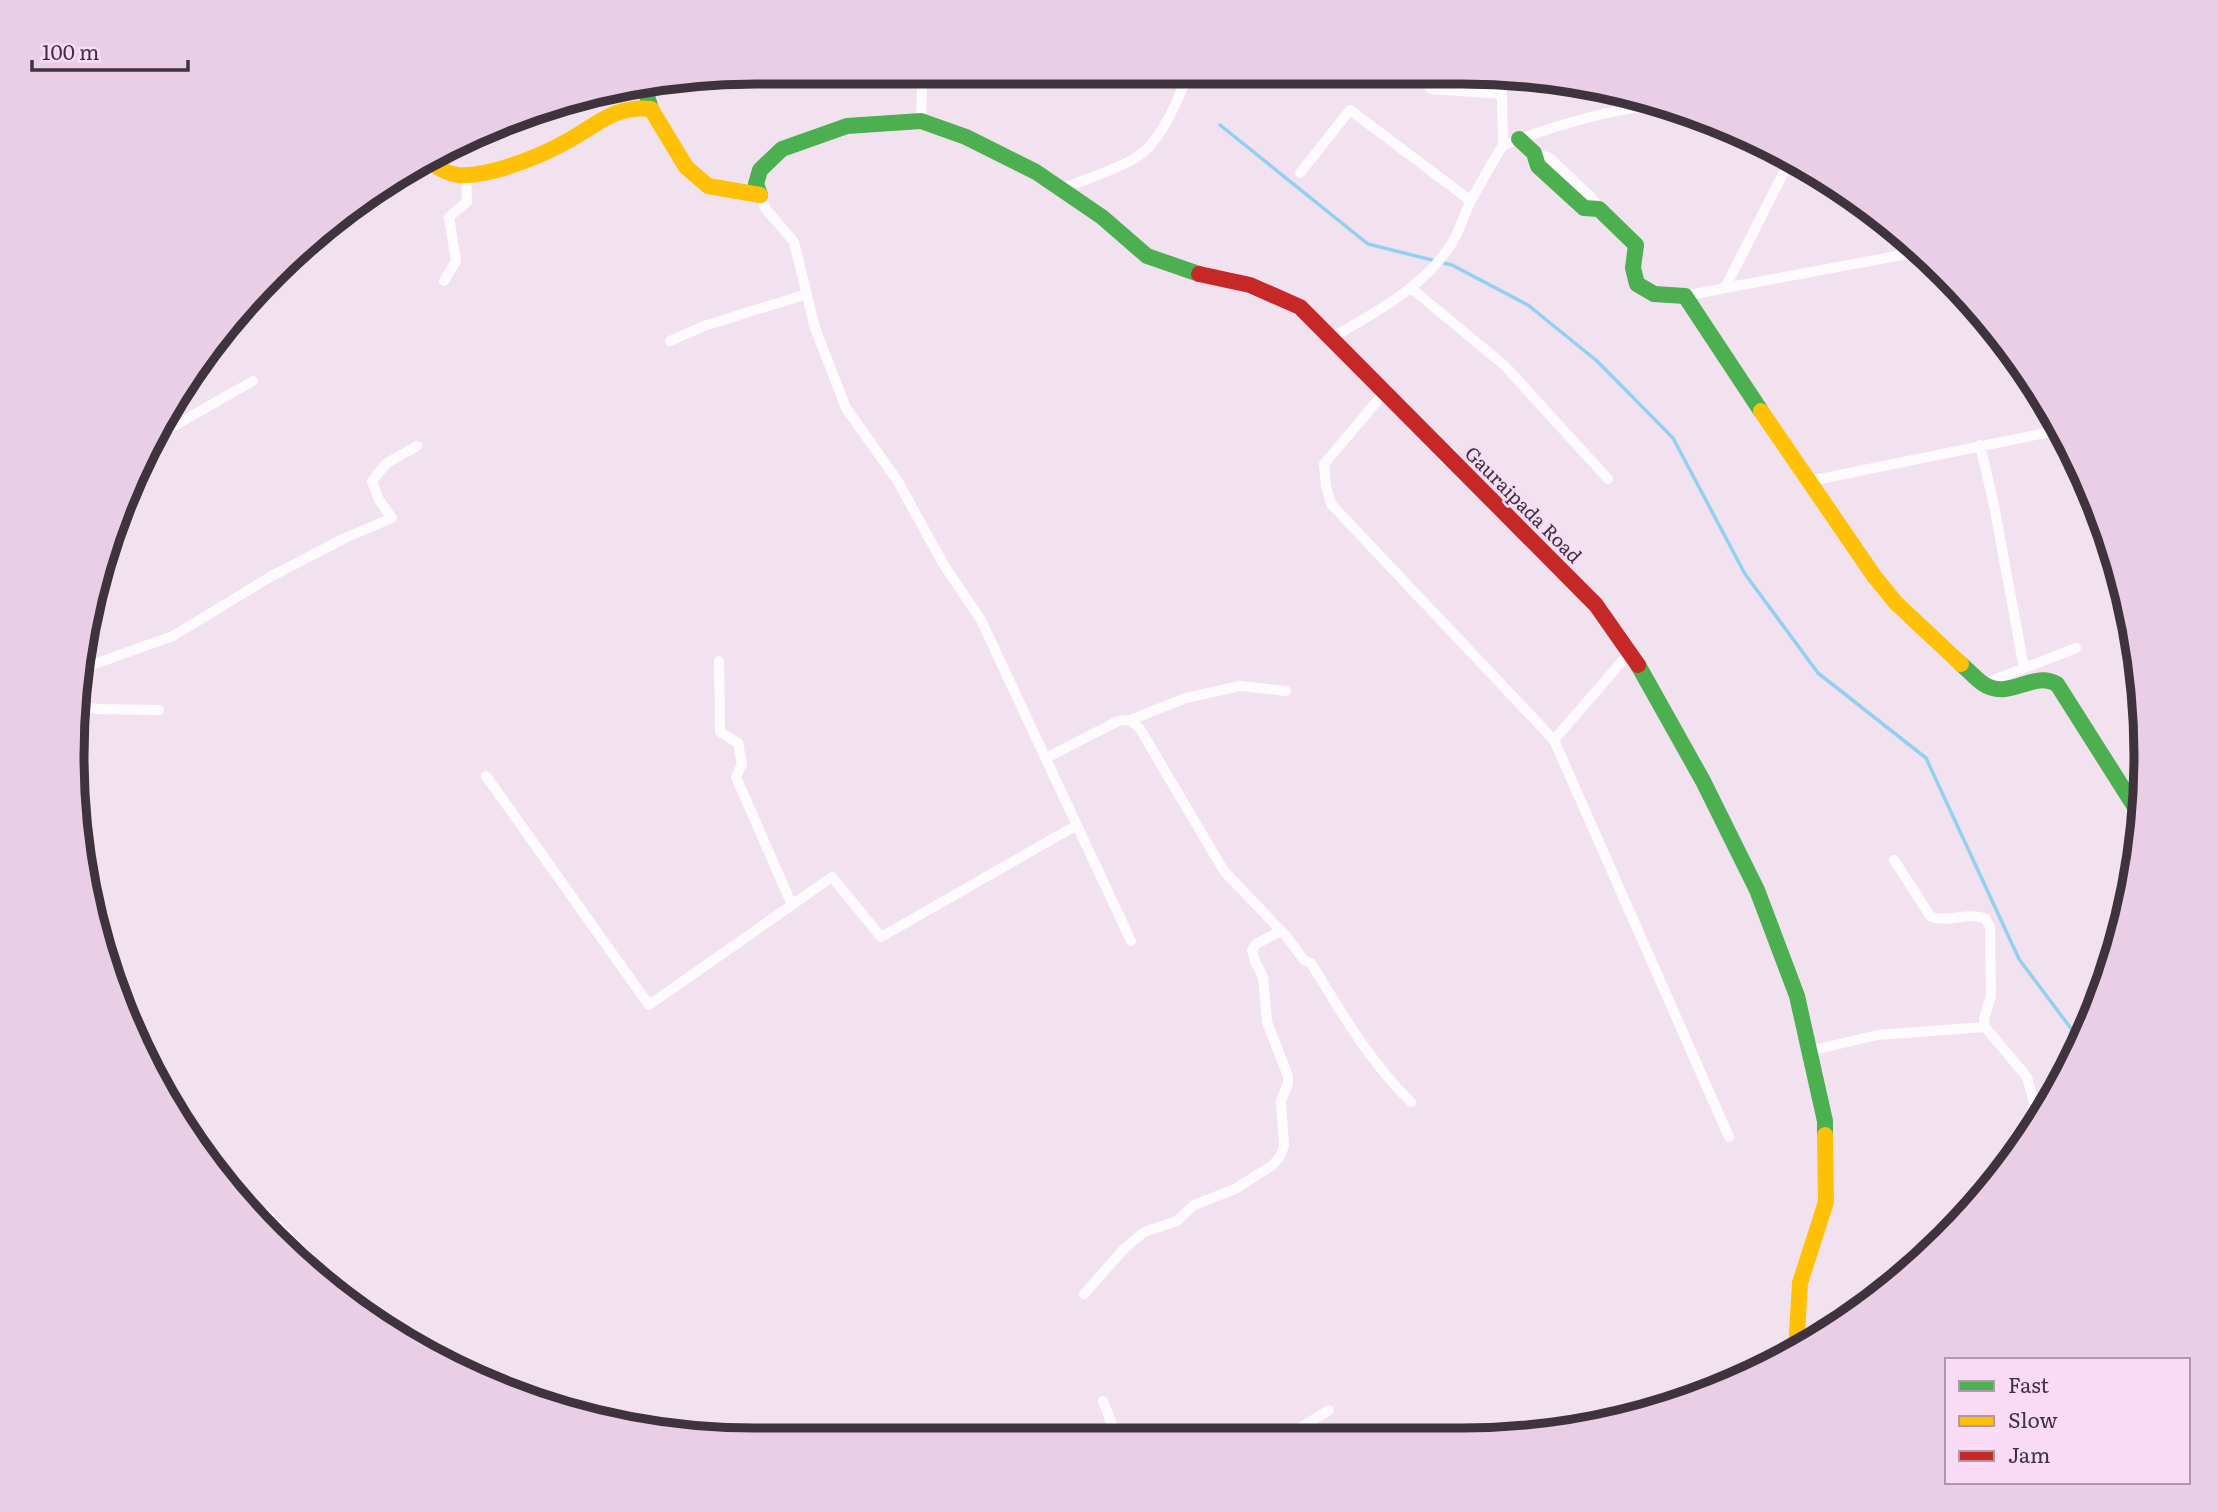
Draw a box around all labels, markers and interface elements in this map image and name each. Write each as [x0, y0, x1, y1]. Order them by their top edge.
scale bar [32, 28, 187, 72]
text: 100 m [42, 35, 99, 66]
street label: Gauraipada Road [1459, 439, 1589, 569]
legend [1945, 1358, 2190, 1484]
text: Fast [2008, 1368, 2049, 1399]
text: Slow [2008, 1403, 2058, 1434]
text: Jam [2008, 1438, 2050, 1469]

